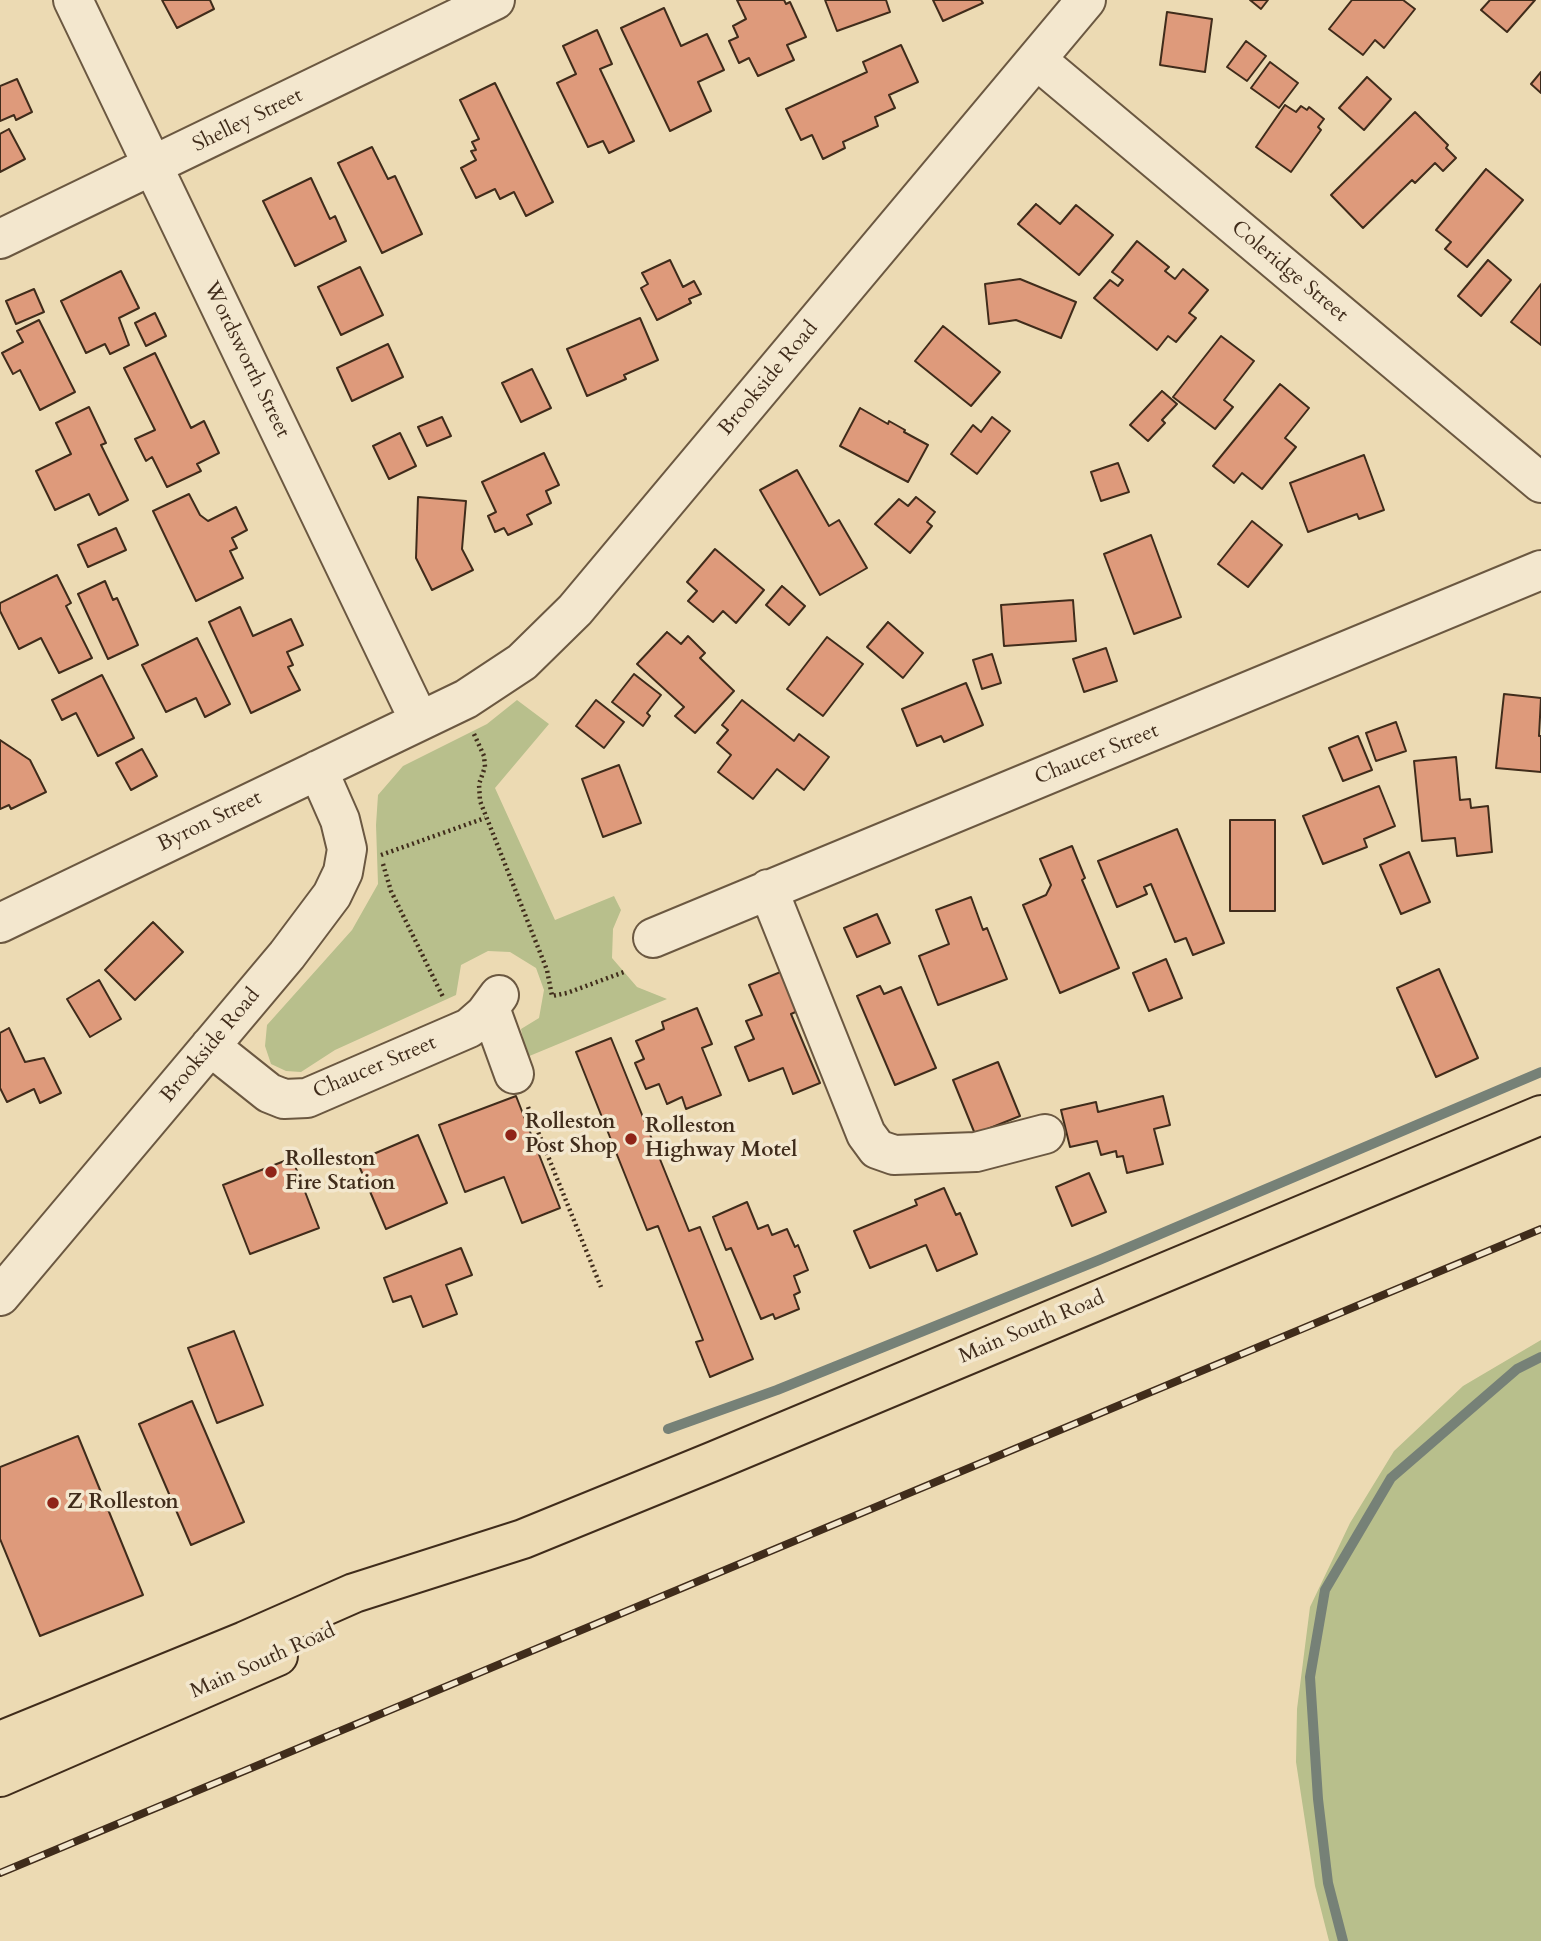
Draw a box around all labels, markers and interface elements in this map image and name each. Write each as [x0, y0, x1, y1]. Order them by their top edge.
street label: Shelley Street [189, 84, 307, 158]
street label: Coleridge Street [1226, 216, 1352, 328]
street label: Wordsworth Street [197, 278, 295, 442]
street label: Brookside Road [714, 317, 824, 441]
street label: Chaucer Street [1031, 719, 1163, 791]
street label: Byron Street [154, 786, 266, 858]
street label: Brookside Road [156, 984, 266, 1108]
street label: Chaucer Street [310, 1031, 440, 1105]
place label: Rolleston Post Shop [525, 1110, 618, 1160]
place label: Rolleston Highway Motel [645, 1114, 797, 1164]
marker: Rolleston Post Shop [503, 1127, 519, 1143]
marker: Rolleston Highway Motel [623, 1131, 639, 1147]
place label: Rolleston Fire Station [285, 1147, 395, 1197]
marker: Rolleston Fire Station [263, 1164, 279, 1180]
street label: Main South Road [955, 1286, 1109, 1370]
place label: Z Rolleston [67, 1490, 179, 1516]
marker: Z Rolleston [45, 1495, 61, 1511]
street label: Main South Road [187, 1619, 339, 1705]

